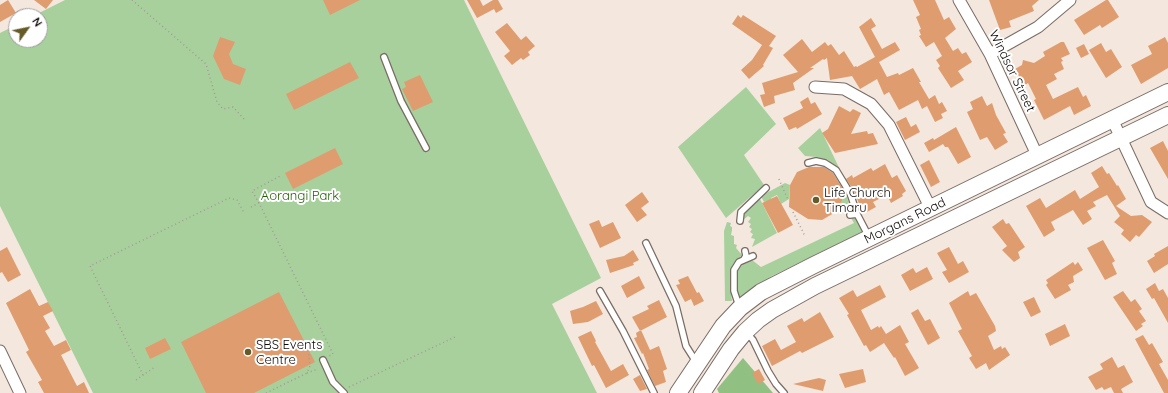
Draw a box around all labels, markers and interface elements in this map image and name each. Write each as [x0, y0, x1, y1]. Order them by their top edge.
north arrow [8, 8, 48, 48]
text: N [29, 15, 45, 29]
street label: Windsor Street [986, 28, 1038, 114]
place label: Life Church Timaru [824, 185, 891, 216]
park label: Aorangi Park [261, 188, 339, 204]
marker: Life Church Timaru [811, 195, 821, 205]
street label: Morgans Road [862, 195, 948, 247]
place label: SBS Events Centre [256, 337, 322, 368]
marker: SBS Events Centre [243, 347, 253, 357]

